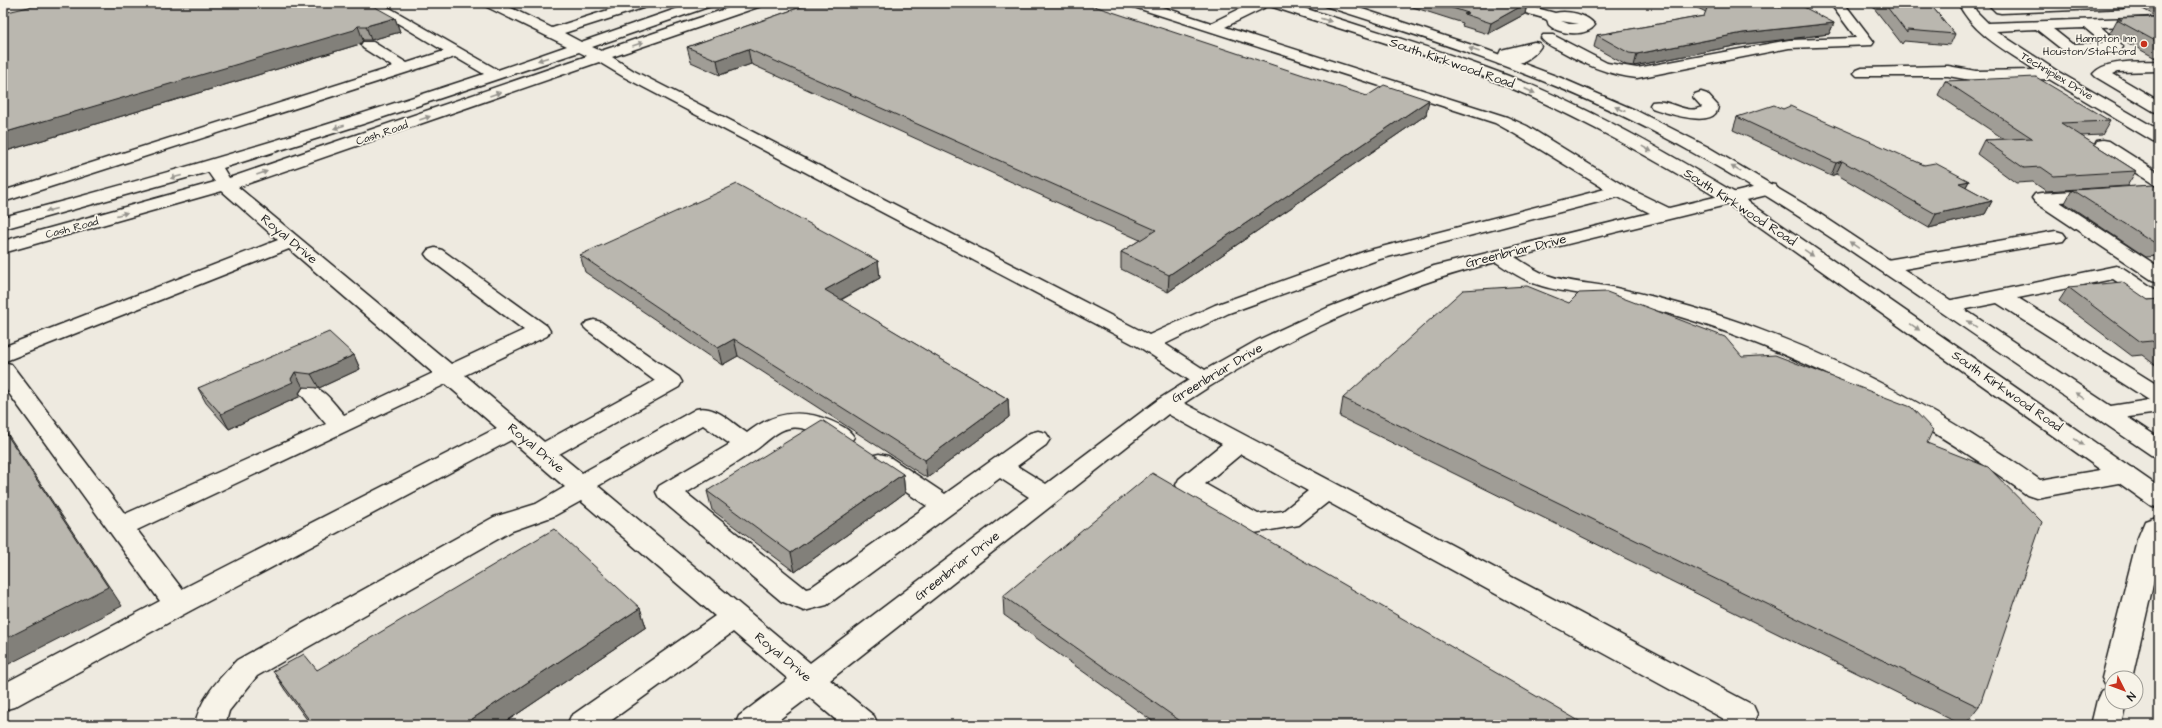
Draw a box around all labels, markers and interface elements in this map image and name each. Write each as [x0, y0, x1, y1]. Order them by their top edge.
one-way arrow [1320, 17, 1332, 23]
place label: Hampton Inn Houston/Stafford [2043, 31, 2136, 59]
street label: South Kirkwood Road [1387, 33, 1517, 93]
marker: Hampton Inn Houston/Stafford [2139, 39, 2149, 49]
one-way arrow [632, 41, 644, 47]
one-way arrow [1467, 47, 1479, 53]
street label: Techniplex Drive [2018, 48, 2096, 104]
one-way arrow [537, 57, 549, 63]
one-way arrow [1525, 88, 1536, 94]
one-way arrow [490, 90, 502, 96]
one-way arrow [1615, 106, 1626, 112]
one-way arrow [419, 115, 431, 121]
street label: Cash Road [354, 117, 410, 149]
one-way arrow [333, 124, 345, 130]
one-way arrow [1641, 146, 1653, 153]
street label: South Kirkwood Road [1680, 164, 1800, 250]
one-way arrow [1730, 166, 1741, 173]
one-way arrow [256, 170, 268, 176]
one-way arrow [170, 174, 183, 180]
one-way arrow [44, 207, 56, 213]
street label: Royal Drive [256, 210, 321, 269]
one-way arrow [116, 211, 128, 217]
street label: Cash Road [44, 214, 100, 242]
street label: Greenbriar Drive [1464, 230, 1568, 272]
one-way arrow [1848, 241, 1860, 248]
one-way arrow [1803, 249, 1814, 257]
one-way arrow [1967, 320, 1977, 328]
one-way arrow [1910, 323, 1920, 331]
street label: Greenbriar Drive [1168, 339, 1266, 407]
street label: South Kirkwood Road [1948, 346, 2066, 436]
one-way arrow [2075, 392, 2085, 400]
street label: Royal Drive [503, 419, 568, 478]
one-way arrow [2074, 438, 2084, 446]
street label: Greenbriar Drive [911, 527, 1003, 605]
street label: Royal Drive [750, 628, 815, 687]
north arrow [2104, 670, 2144, 710]
text: N [2123, 689, 2139, 704]

